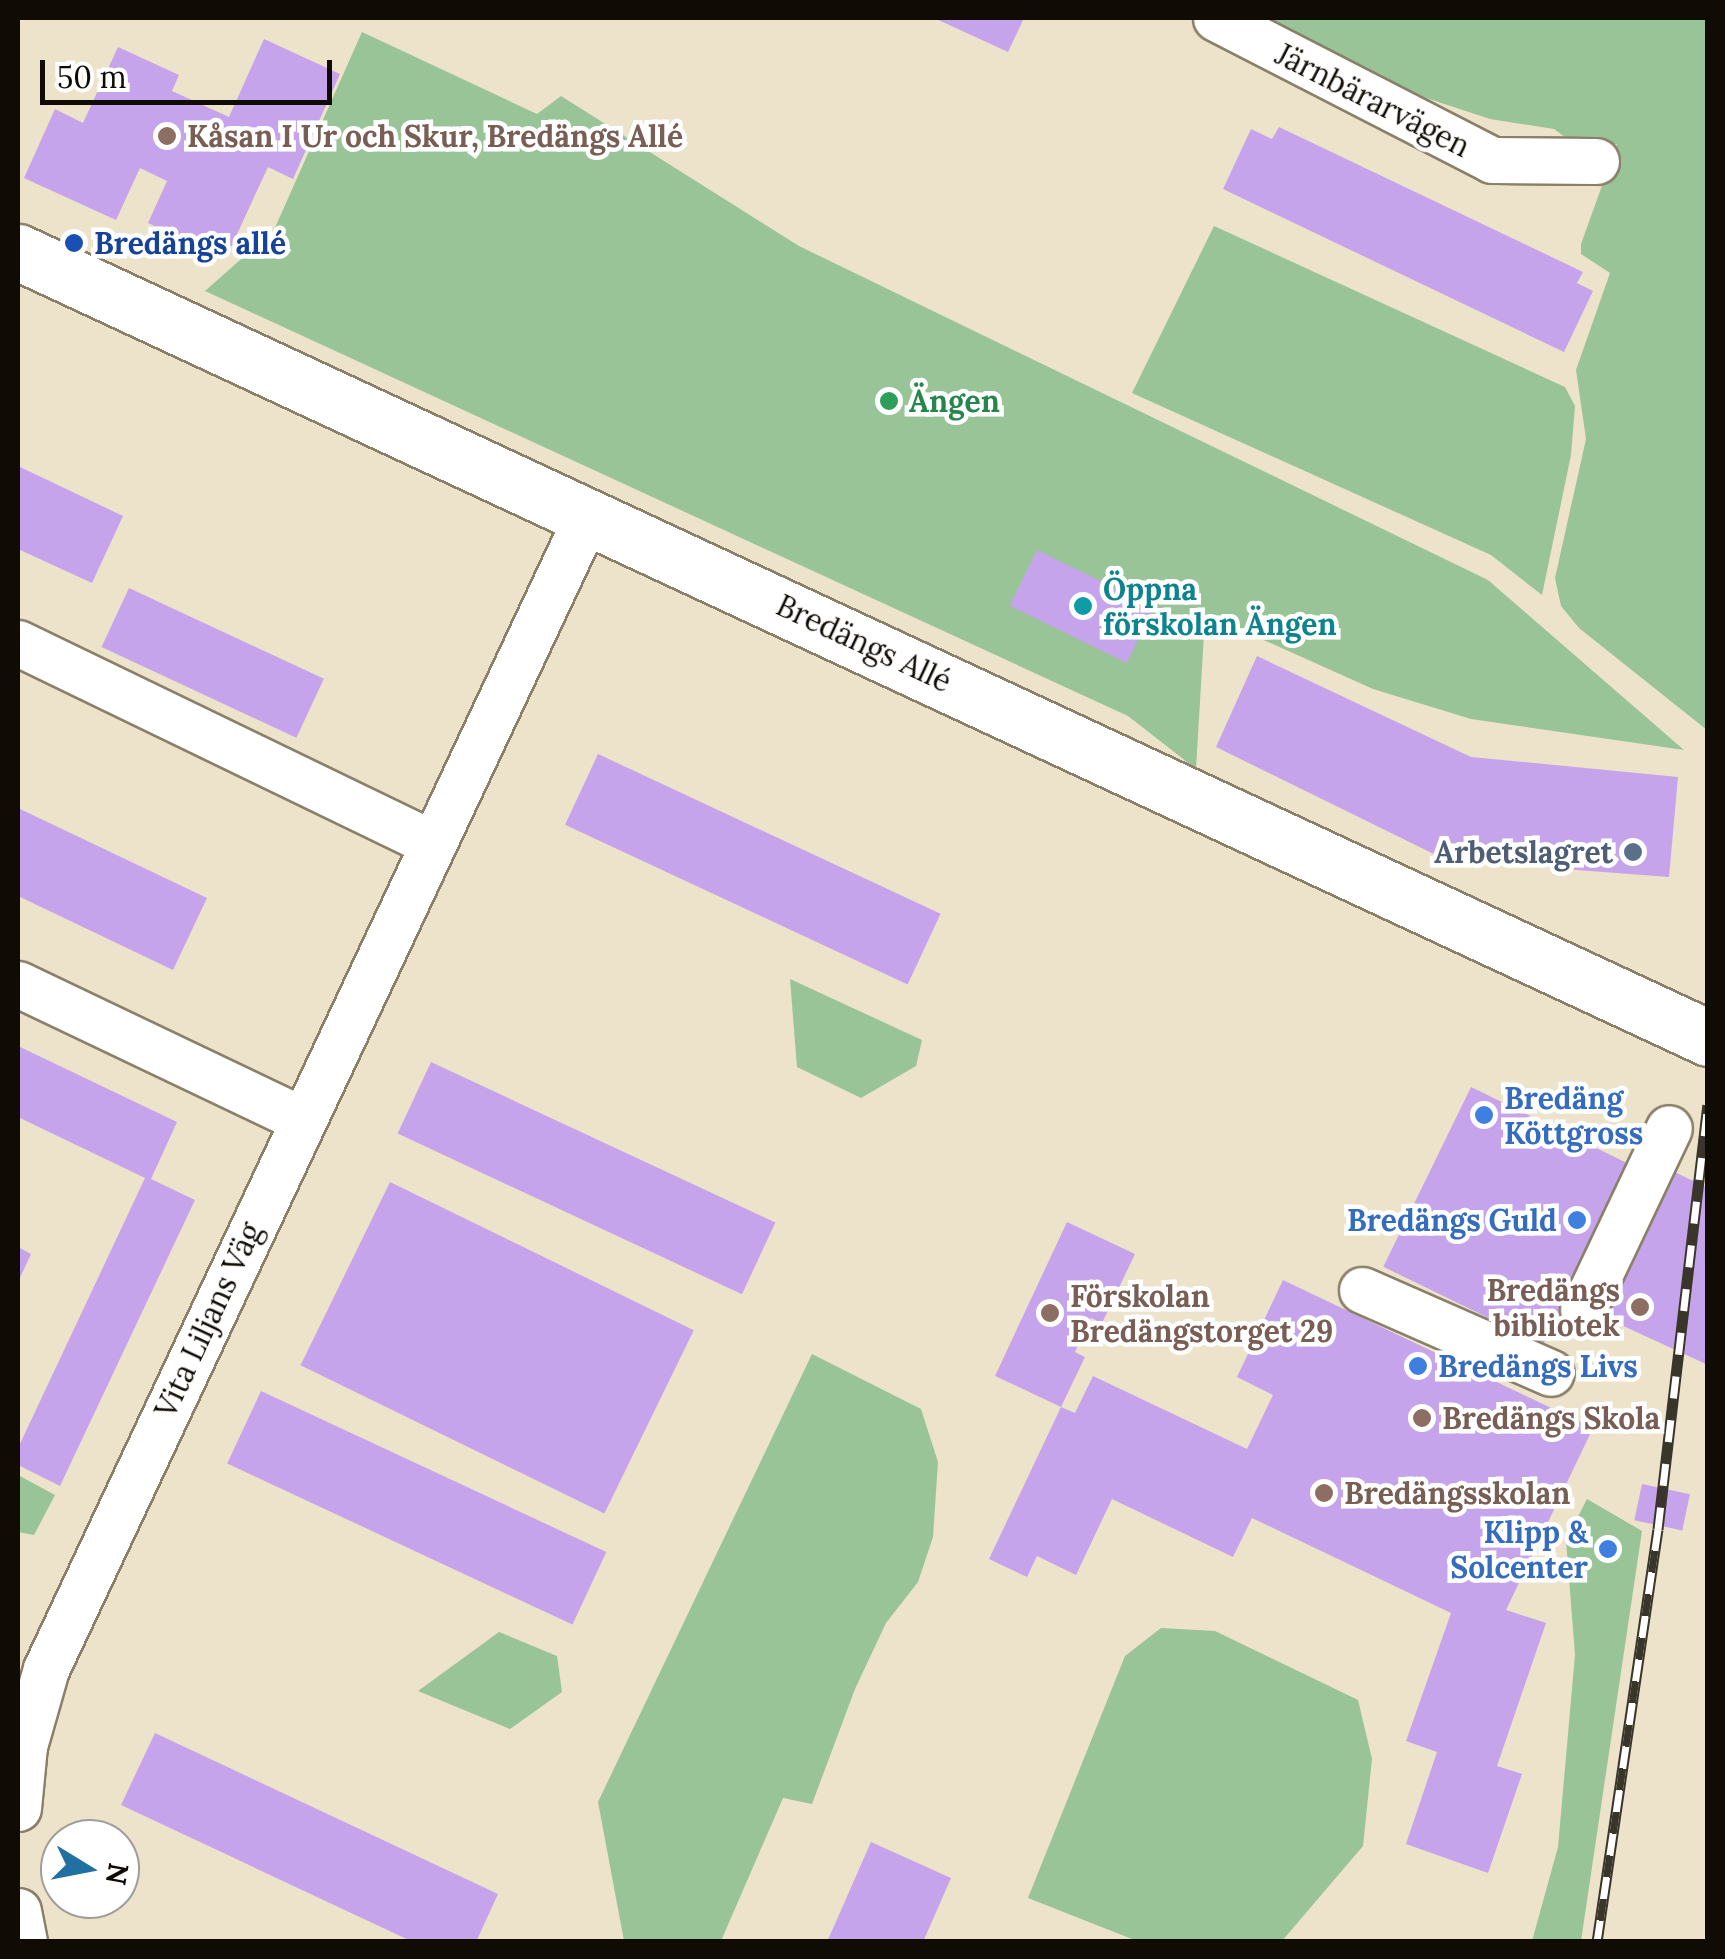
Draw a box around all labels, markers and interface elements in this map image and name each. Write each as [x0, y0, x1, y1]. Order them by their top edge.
street label: Järnbärarvägen [1270, 36, 1476, 164]
scale bar [45, 40, 338, 102]
text: 50 m [57, 58, 127, 96]
place label: Kåsan I Ur och Skur, Bredängs Allé [187, 118, 683, 154]
marker: Kåsan I Ur och Skur, Bredängs Allé [156, 125, 178, 147]
place label: Bredängs allé [94, 225, 286, 261]
marker: Bredängs allé [63, 232, 85, 254]
place label: Ängen [909, 383, 1000, 419]
marker: Ängen [878, 390, 900, 412]
place label: Öppna förskolan Ängen [1103, 571, 1337, 642]
street label: Bredängs Allé [771, 587, 957, 699]
marker: Öppna förskolan Ängen [1072, 595, 1094, 617]
place label: Arbetslagret [1434, 834, 1613, 870]
marker: Arbetslagret [1622, 841, 1644, 863]
place label: Bredäng Köttgross [1504, 1080, 1643, 1150]
marker: Bredäng Köttgross [1473, 1104, 1495, 1126]
place label: Bredängs Guld [1347, 1202, 1557, 1238]
marker: Bredängs Guld [1566, 1209, 1588, 1231]
street label: Vita Liljans Väg [147, 1217, 269, 1423]
place label: Bredängs bibliotek [1486, 1272, 1620, 1342]
place label: Förskolan Bredängstorget 29 [1070, 1278, 1333, 1348]
marker: Bredängs bibliotek [1629, 1296, 1651, 1318]
marker: Förskolan Bredängstorget 29 [1039, 1302, 1061, 1324]
place label: Bredängs Livs [1438, 1348, 1638, 1384]
marker: Bredängs Livs [1407, 1355, 1429, 1377]
place label: Bredängs Skola [1442, 1400, 1660, 1436]
marker: Bredängs Skola [1411, 1407, 1433, 1429]
place label: Bredängsskolan [1344, 1475, 1570, 1511]
marker: Bredängsskolan [1313, 1482, 1335, 1504]
place label: Klipp & Solcenter [1450, 1514, 1588, 1584]
marker: Klipp & Solcenter [1597, 1538, 1619, 1560]
north arrow [40, 1819, 140, 1919]
text: N [98, 1860, 137, 1888]

